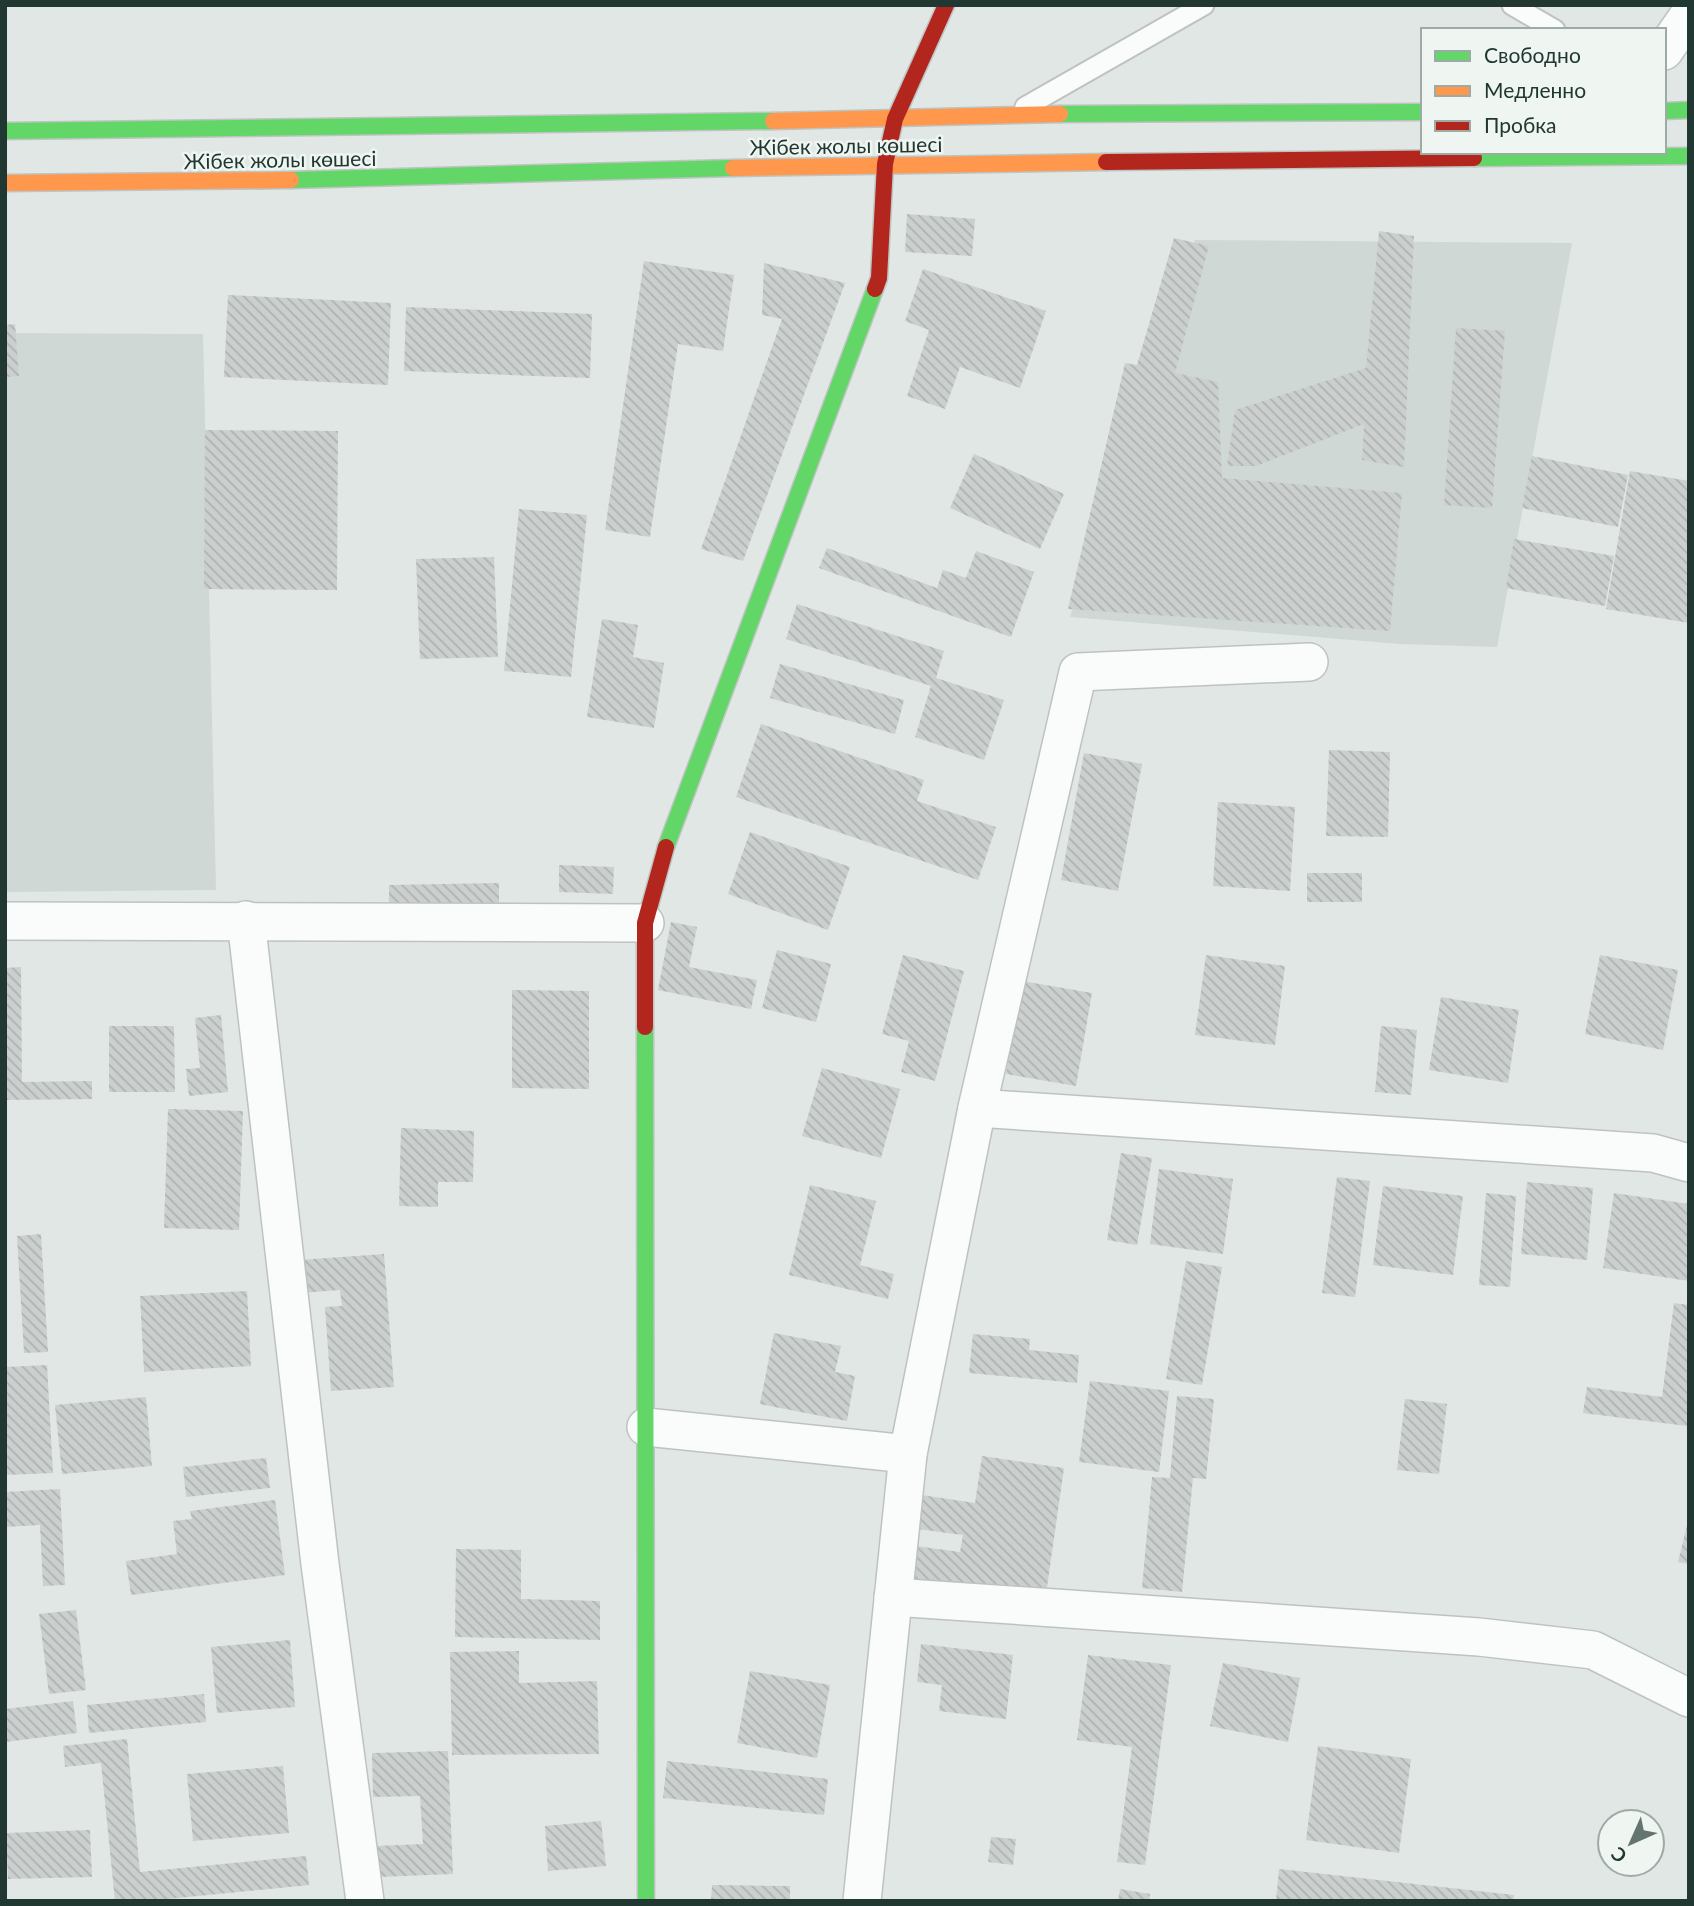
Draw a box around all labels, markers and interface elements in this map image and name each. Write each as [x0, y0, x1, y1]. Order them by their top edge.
legend [1421, 28, 1666, 154]
text: Свободно [1484, 42, 1581, 67]
text: Медленно [1484, 77, 1586, 102]
text: Пробка [1484, 112, 1557, 137]
street label: Жібек жолы көшесі [749, 131, 943, 159]
street label: Жібек жолы көшесі [183, 145, 377, 173]
north arrow [1596, 1808, 1666, 1878]
text: С [1606, 1842, 1631, 1868]

